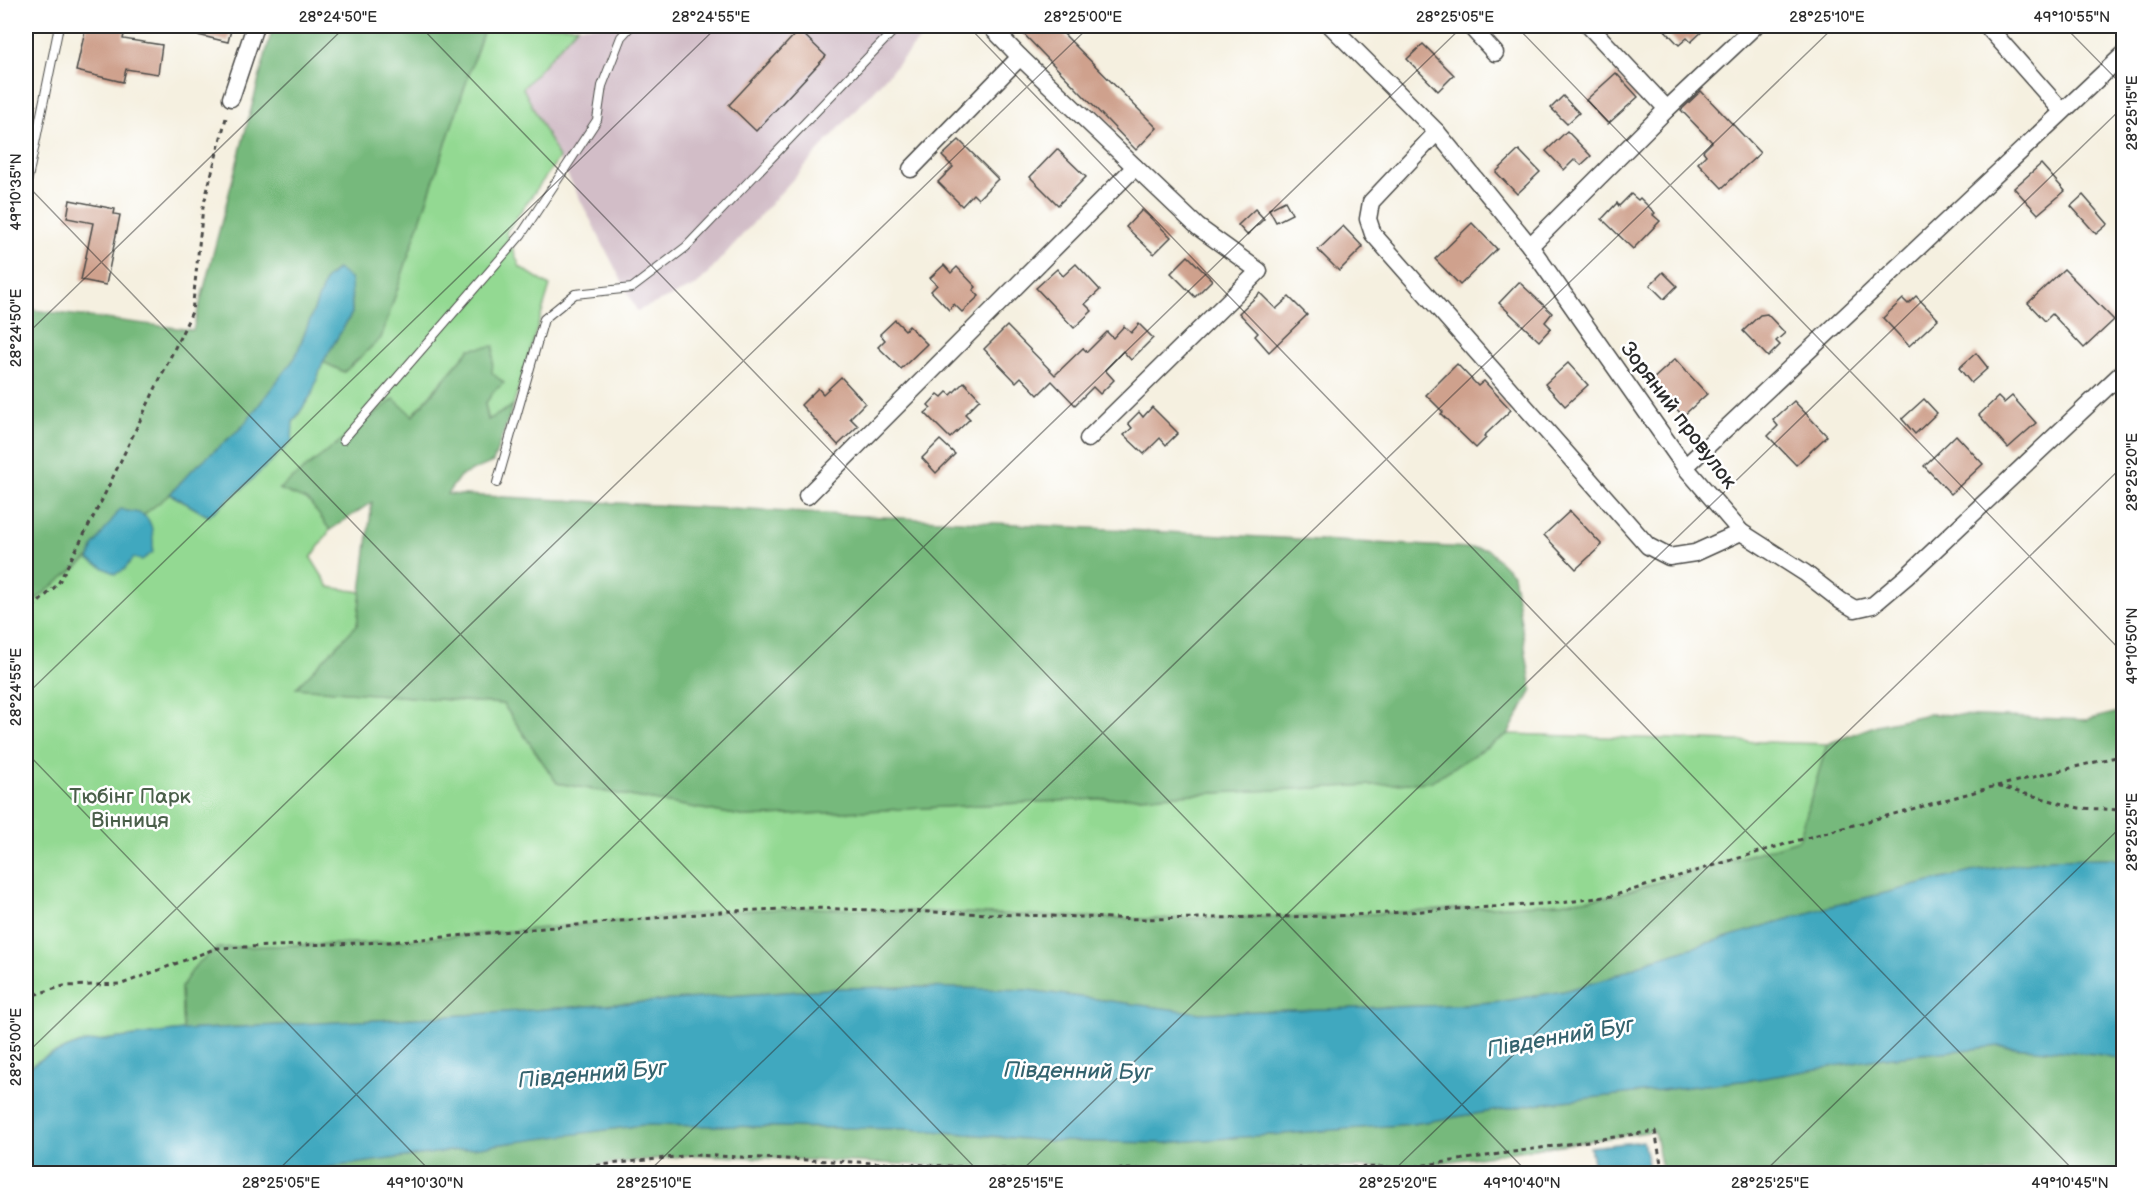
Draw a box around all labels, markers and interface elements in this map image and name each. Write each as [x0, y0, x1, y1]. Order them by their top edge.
text: 28°24'50"E [299, 8, 377, 27]
text: 28°24'55"E [672, 8, 750, 27]
text: 28°25'00"E [1044, 8, 1122, 27]
text: 28°25'05"E [1416, 8, 1494, 27]
text: 28°25'10"E [1789, 8, 1865, 27]
text: 49°10'55"N [2034, 8, 2110, 27]
text: 28°25'15"E [2123, 75, 2142, 151]
text: 49°10'35"N [7, 153, 26, 231]
text: 28°24'50"E [7, 289, 26, 367]
street label: Зоряний провулок [1615, 337, 1742, 494]
text: 28°25'20"E [2123, 433, 2142, 511]
text: 49°10'50"N [2123, 607, 2142, 685]
text: 28°24'55"E [7, 648, 26, 726]
park label: Тюбінг Парк Вінниця [69, 784, 191, 833]
text: 28°25'25"E [2123, 793, 2142, 871]
text: 28°25'00"E [7, 1008, 26, 1086]
water label: Південний Буг [1485, 1011, 1637, 1064]
water label: Південний Буг [517, 1054, 669, 1094]
water label: Південний Буг [1003, 1057, 1154, 1086]
text: 28°25'05"E [242, 1174, 320, 1193]
text: 49°10'30"N [386, 1174, 464, 1193]
text: 28°25'10"E [616, 1174, 692, 1193]
text: 28°25'15"E [988, 1174, 1064, 1193]
text: 28°25'20"E [1359, 1174, 1437, 1193]
text: 49°10'40"N [1483, 1174, 1561, 1193]
text: 28°25'25"E [1731, 1174, 1809, 1193]
text: 49°10'45"N [2031, 1174, 2109, 1193]

